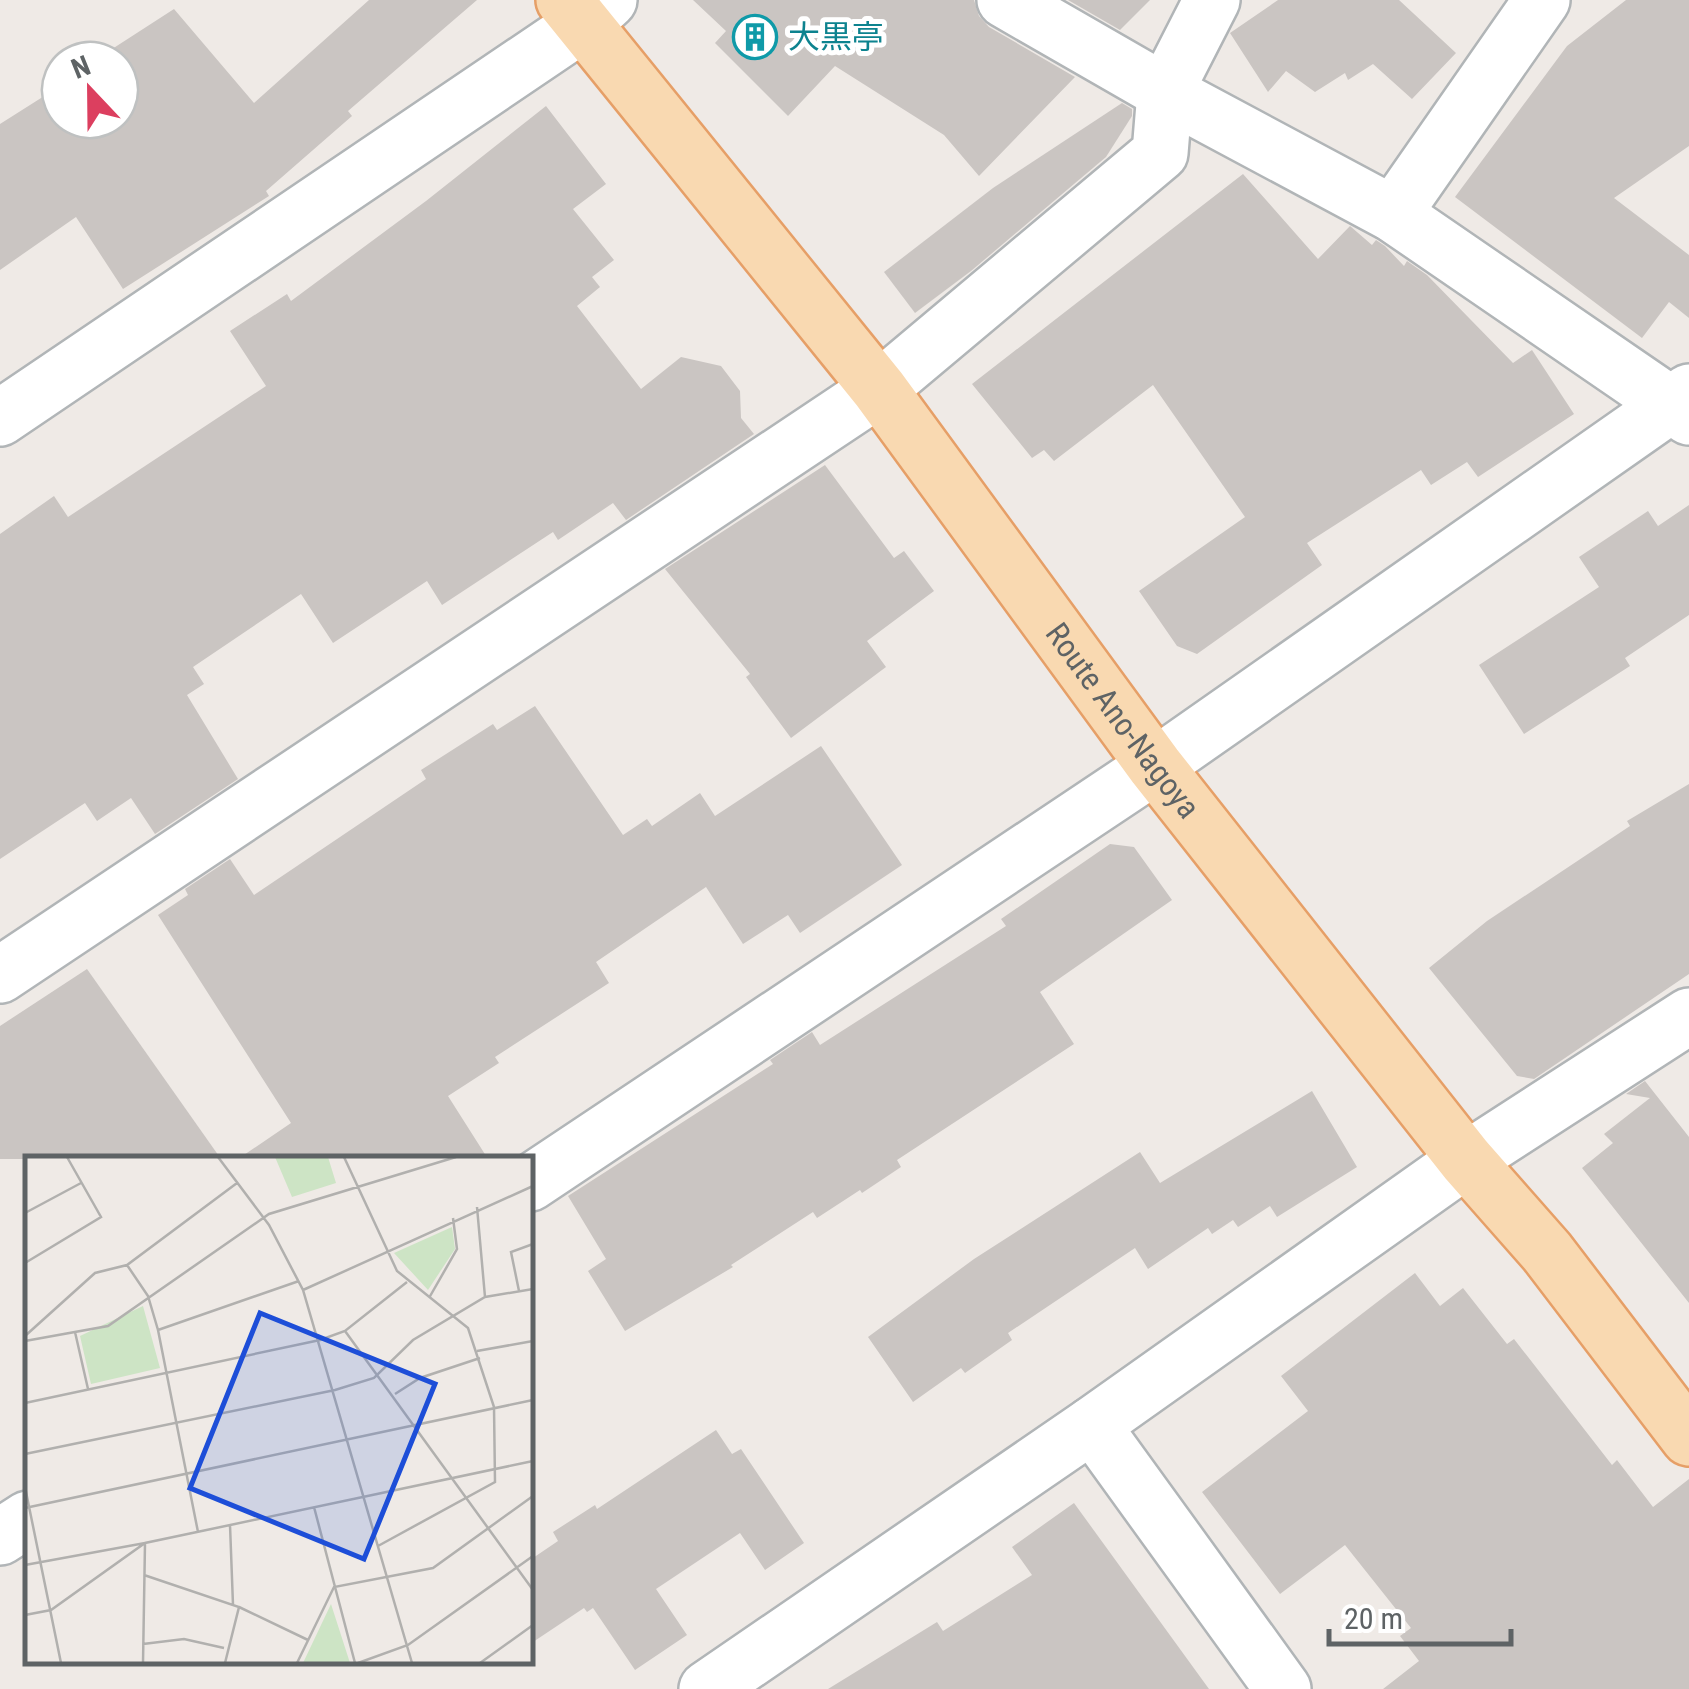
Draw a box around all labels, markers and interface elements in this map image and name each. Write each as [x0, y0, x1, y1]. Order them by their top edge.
building icon: 大黒亭 [732, 14, 778, 60]
place label: 大黒亭 [788, 18, 884, 56]
north arrow [40, 40, 140, 140]
text: N [67, 49, 95, 86]
street label: Route Ano-Nagoya [1038, 616, 1208, 826]
inset map [25, 1156, 532, 1664]
scale bar [1329, 1584, 1512, 1646]
text: 20 m [1344, 1601, 1403, 1636]

